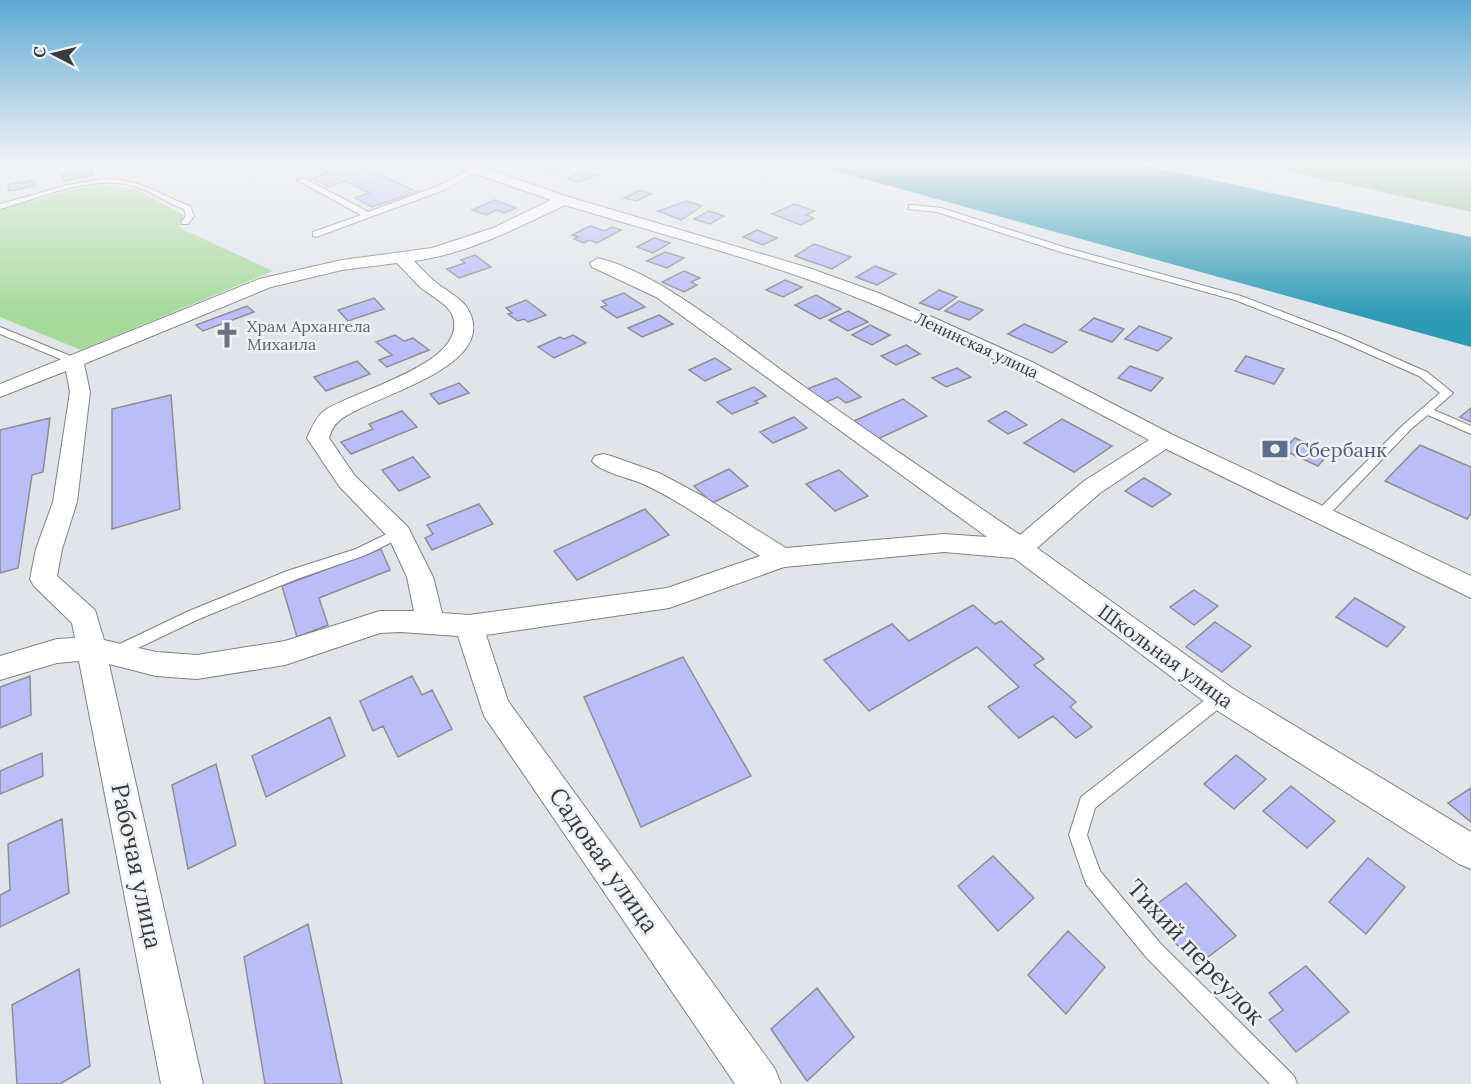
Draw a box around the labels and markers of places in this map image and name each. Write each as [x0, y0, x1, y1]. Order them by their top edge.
place label: Храм Архангела Михаила [247, 316, 371, 354]
church icon: Храм Архангела Михаила [212, 320, 242, 350]
bank icon: Сбербанк [1260, 434, 1290, 464]
place label: Сбербанк [1295, 437, 1387, 462]

